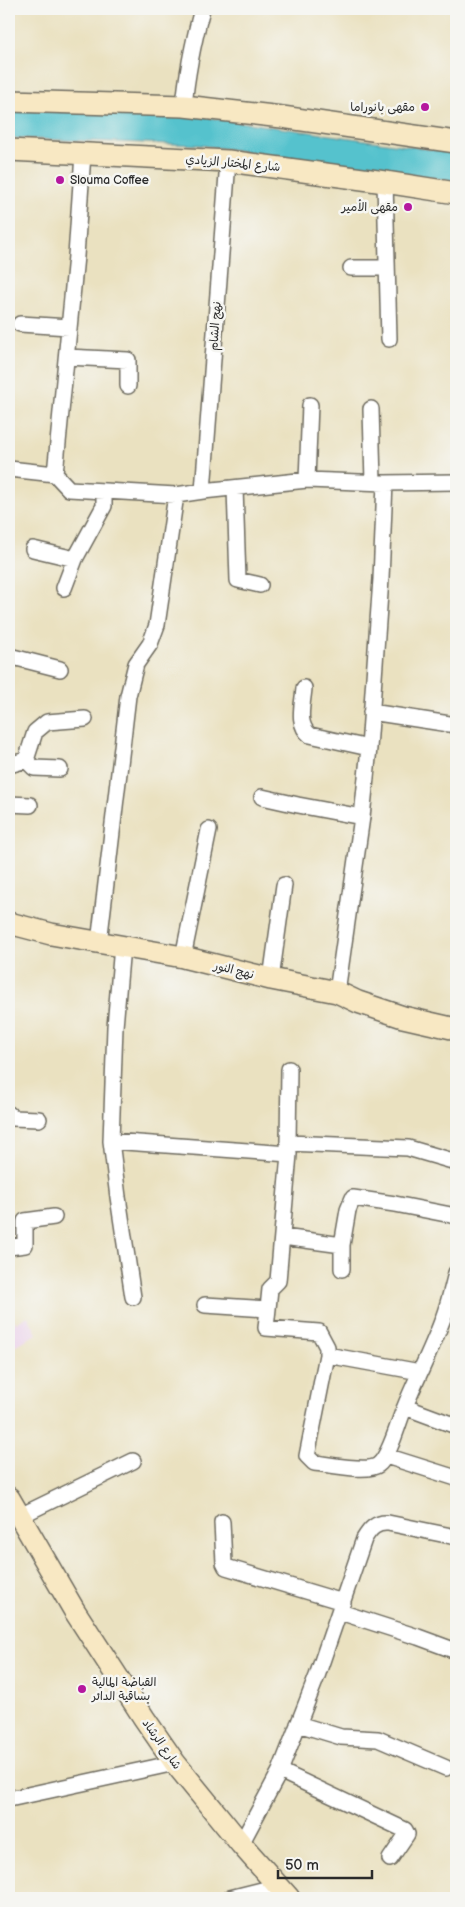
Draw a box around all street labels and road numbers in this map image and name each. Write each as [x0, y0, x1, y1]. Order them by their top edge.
street label: شارع المختار الزيادي [185, 152, 281, 176]
street label: نهج الشام [206, 301, 226, 351]
street label: نهج النور [211, 958, 256, 984]
street label: شارع الرشاد [138, 1716, 184, 1773]

